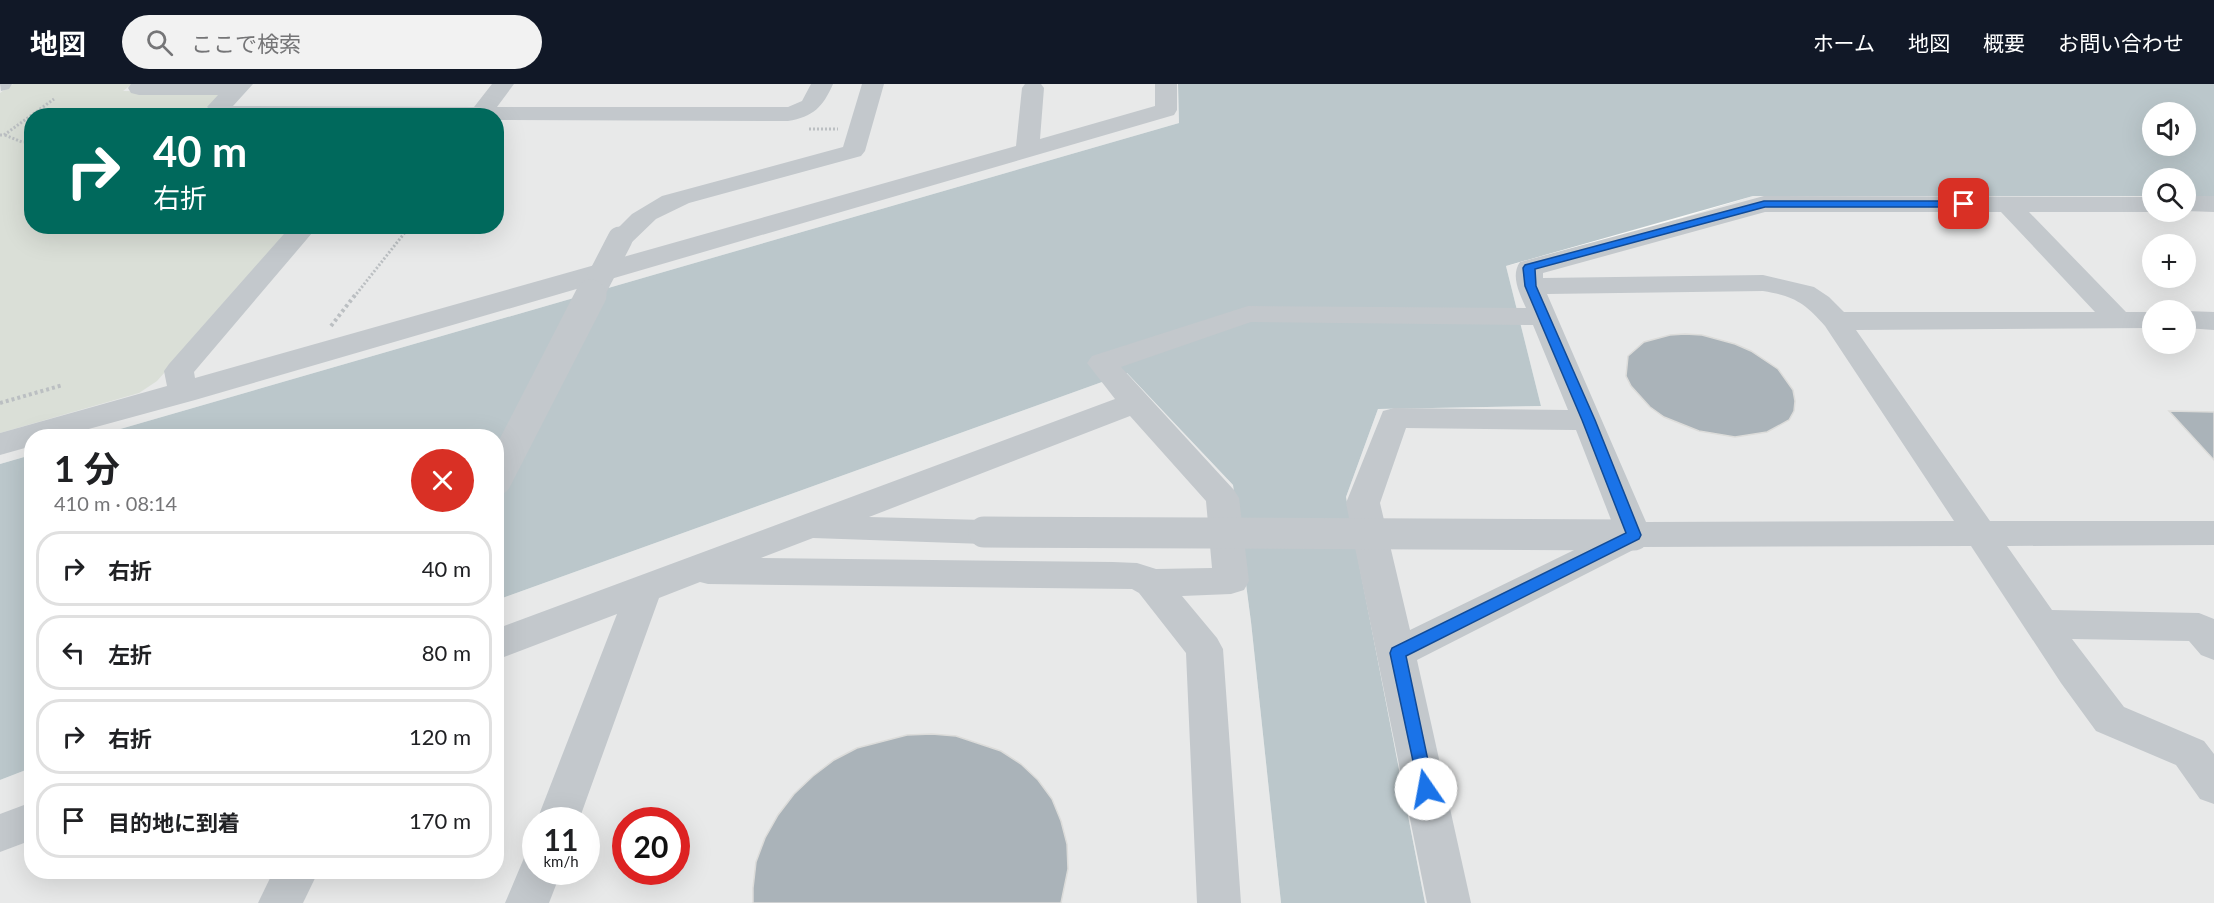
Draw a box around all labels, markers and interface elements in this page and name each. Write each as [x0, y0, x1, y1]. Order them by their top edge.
search box [122, 15, 542, 69]
text: 地図 [30, 26, 86, 60]
icon: search [143, 26, 176, 59]
text: ここで検索 [191, 30, 301, 57]
text: ホーム [1813, 30, 1875, 55]
text: 地図 [1908, 30, 1950, 55]
text: 概要 [1983, 30, 2025, 55]
text: お問い合わせ [2058, 30, 2184, 55]
map controls [2142, 102, 2196, 354]
button: sound [2142, 102, 2196, 156]
text: 40 m [153, 126, 247, 176]
icon: right [54, 132, 132, 210]
button: search [2142, 168, 2196, 222]
pin [1938, 178, 1989, 229]
text: 右折 [153, 181, 207, 214]
icon: arrive [1947, 187, 1980, 220]
button: + [2142, 234, 2196, 288]
button: − [2142, 300, 2196, 354]
text: 1 分 [54, 446, 120, 490]
button: close [411, 449, 474, 512]
text: 410 m · 08:14 [54, 491, 177, 515]
icon: right [57, 552, 90, 585]
text: 40 m [422, 555, 471, 582]
text: 右折 [108, 557, 152, 584]
icon: left [57, 636, 90, 669]
text: 80 m [422, 639, 471, 666]
text: 左折 [108, 641, 152, 668]
icon: right [57, 720, 90, 753]
text: 120 m [409, 723, 471, 750]
text: 右折 [108, 725, 152, 752]
position arrow [1394, 757, 1458, 821]
icon: arrive [57, 804, 90, 837]
text: 170 m [409, 807, 471, 834]
speed limit sign: 20 [612, 807, 690, 885]
text: 目的地に到着 [108, 809, 240, 836]
text: 11 [544, 821, 578, 857]
text: km/h [543, 852, 579, 870]

